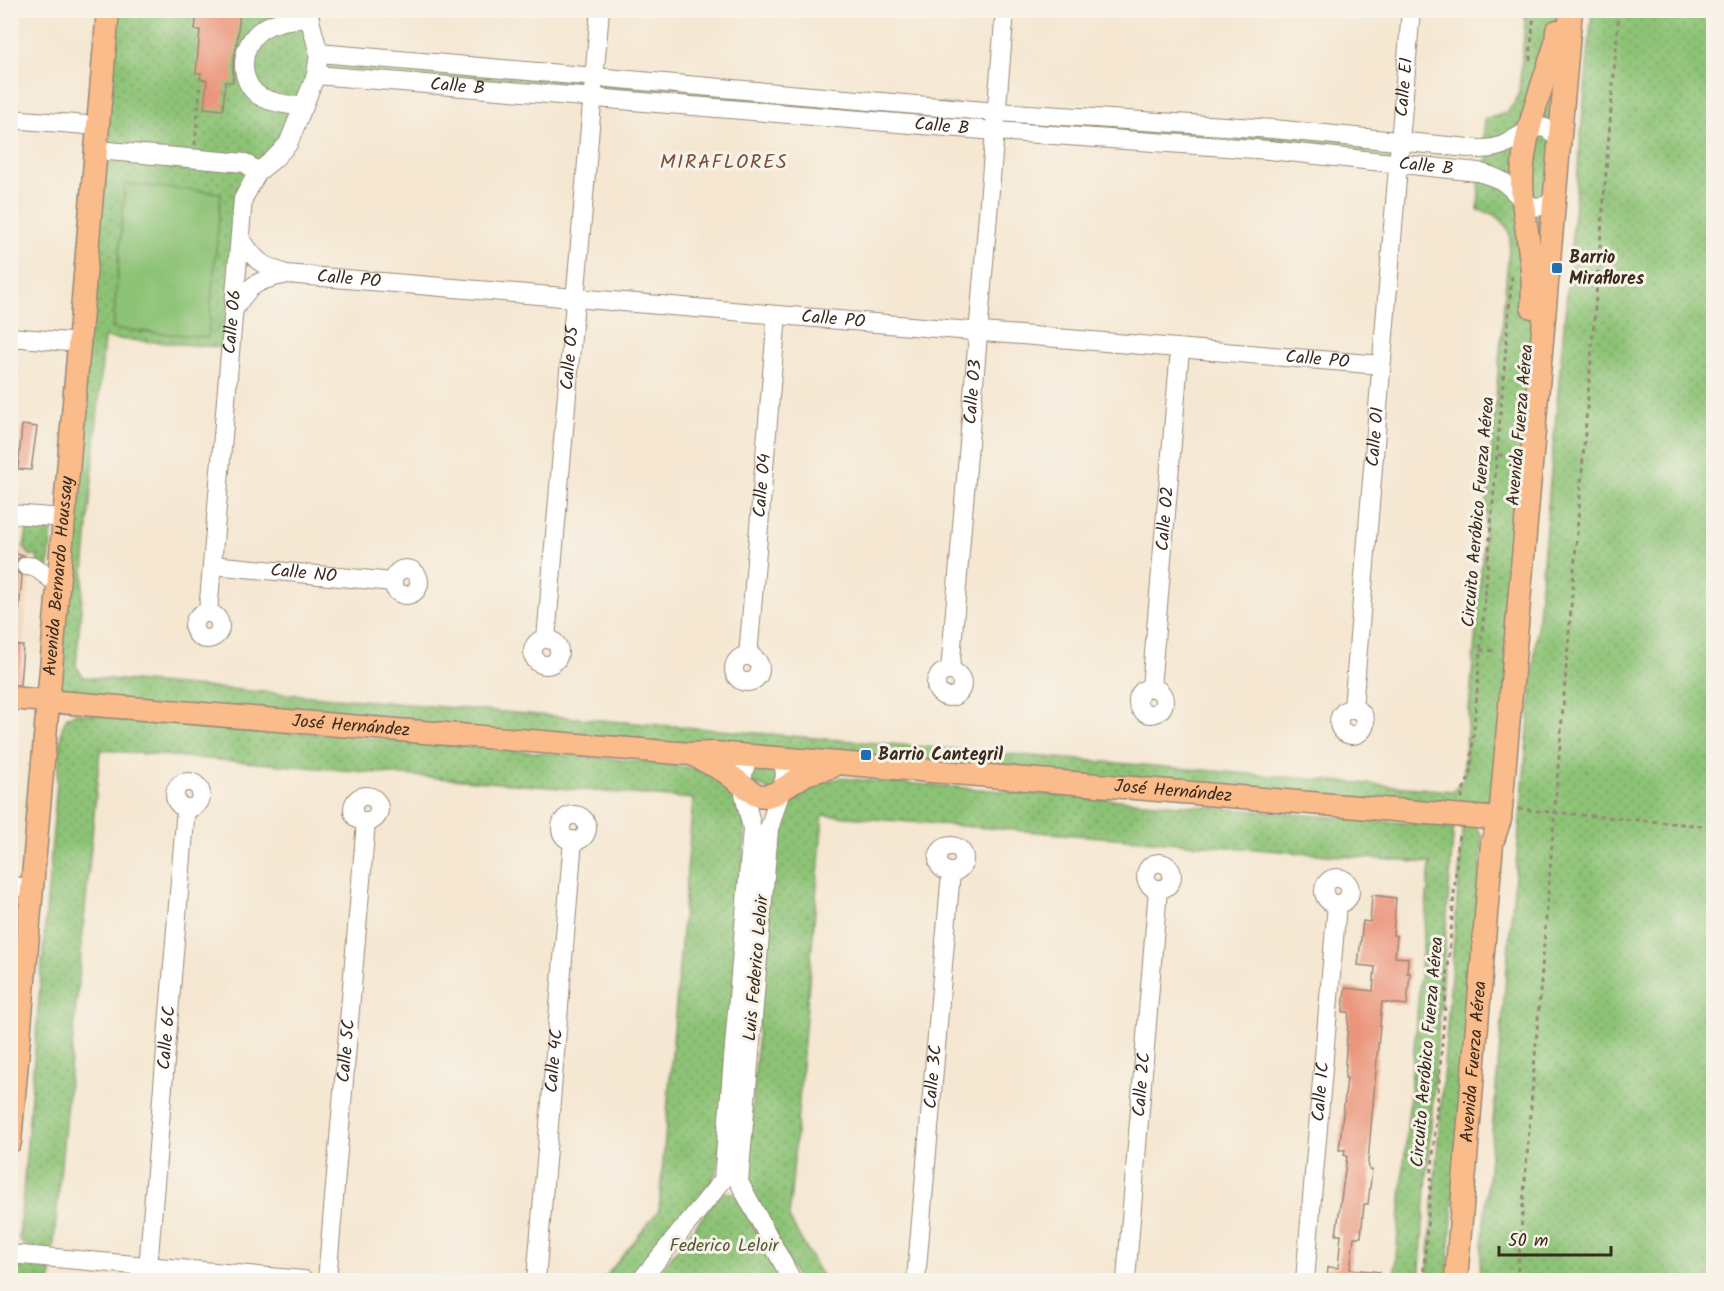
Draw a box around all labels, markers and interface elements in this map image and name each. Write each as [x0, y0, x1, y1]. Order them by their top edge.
street label: Calle E1 [1388, 56, 1422, 118]
street label: Calle B [429, 70, 486, 103]
street label: Calle B [913, 110, 970, 143]
district label: MIRAFLORES [660, 147, 788, 179]
street label: Calle B [1397, 149, 1455, 184]
place label: Barrio Miraflores [1569, 244, 1645, 294]
marker: Barrio Miraflores [1550, 261, 1564, 275]
street label: Calle PO [316, 262, 382, 296]
street label: Calle O6 [215, 289, 250, 355]
street label: Calle PO [800, 302, 866, 337]
street label: Calle O5 [553, 324, 587, 391]
street label: Calle PO [1284, 343, 1351, 377]
street label: Avenida Fuerza Aérea [1499, 343, 1543, 507]
street label: Calle O3 [956, 358, 990, 425]
street label: Circuito Aeróbico Fuerza Aérea [1454, 395, 1504, 629]
street label: Calle O1 [1359, 406, 1393, 468]
street label: Calle O4 [745, 452, 780, 519]
street label: Avenida Bernardo Houssay [36, 475, 82, 677]
street label: Calle O2 [1148, 485, 1183, 552]
street label: Calle NO [269, 556, 338, 591]
street label: José Hernández [291, 707, 411, 745]
place label: Barrio Cantegril [878, 741, 1003, 770]
marker: Barrio Cantegril [859, 748, 873, 762]
street label: José Hernández [1113, 772, 1233, 811]
street label: Luis Federico Leloir [736, 893, 778, 1042]
street label: Circuito Aeróbico Fuerza Aérea [1403, 935, 1453, 1169]
street label: Avenida Fuerza Aérea [1453, 980, 1495, 1144]
street label: Calle 6C [150, 1005, 184, 1071]
street label: Calle 5C [329, 1018, 364, 1084]
street label: Calle 4C [537, 1028, 572, 1094]
street label: Calle 3C [916, 1043, 951, 1110]
street label: Calle 2C [1125, 1051, 1159, 1118]
street label: Calle 1C [1304, 1061, 1338, 1123]
scale bar [1499, 1219, 1612, 1257]
text: 50 m [1508, 1227, 1548, 1256]
park label: Federico Leloir [670, 1232, 780, 1261]

